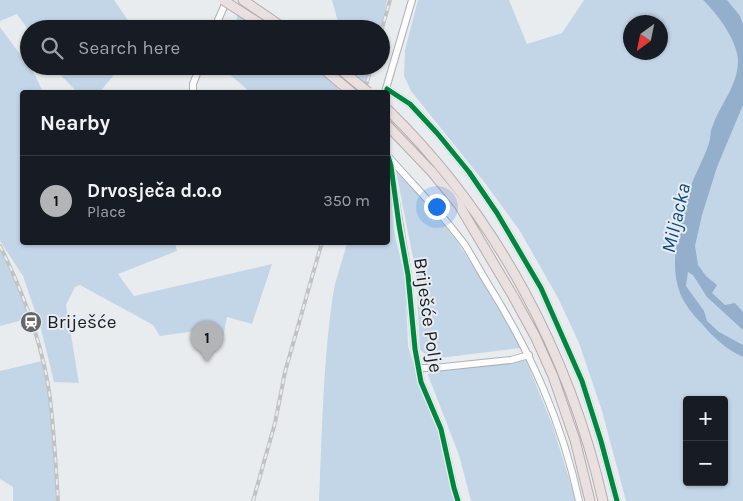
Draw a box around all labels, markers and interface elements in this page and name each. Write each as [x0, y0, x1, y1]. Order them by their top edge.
north arrow [623, 15, 668, 60]
search box [20, 20, 390, 75]
icon: search [38, 34, 66, 62]
text: Search here [78, 37, 180, 59]
text: Nearby [40, 111, 110, 135]
text: Drvosječa d.o.o [87, 180, 222, 202]
water label: Miljacka [657, 181, 695, 255]
text: 1 [53, 191, 59, 210]
text: 350 m [323, 191, 370, 210]
your location [424, 194, 450, 220]
text: Place [87, 202, 126, 221]
street label: Briješće Polje [409, 256, 447, 374]
station icon: Briješće [19, 310, 43, 334]
place label: Briješće [47, 311, 117, 333]
pin: 1 [191, 321, 223, 362]
map controls [683, 396, 728, 486]
button: + [683, 396, 728, 441]
button: − [683, 441, 728, 486]

